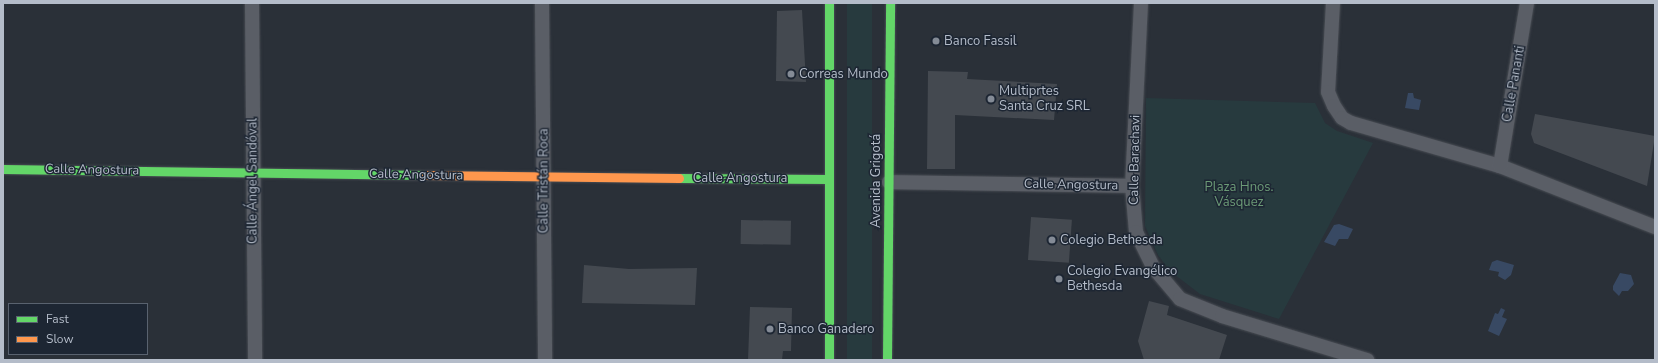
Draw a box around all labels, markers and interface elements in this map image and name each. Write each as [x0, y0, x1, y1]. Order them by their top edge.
place label: Banco Fassil [944, 33, 1017, 49]
marker: Banco Fassil [931, 36, 941, 46]
street label: Calle Pananti [1500, 45, 1528, 123]
place label: Correas Mundo [799, 66, 888, 82]
marker: Correas Mundo [786, 69, 796, 79]
place label: Multiprtes Santa Cruz SRL [999, 84, 1090, 115]
marker: Multiprtes Santa Cruz SRL [986, 94, 996, 104]
street label: Calle Barachavi [1126, 115, 1144, 205]
street label: Calle Ángel Sandóval [245, 118, 261, 244]
street label: Calle Tristán Roca [536, 129, 552, 233]
street label: Avenida Grigotá [868, 134, 884, 228]
street label: Calle Angostura [45, 161, 139, 179]
street label: Calle Angostura [369, 166, 463, 184]
street label: Calle Angostura [693, 170, 787, 186]
street label: Calle Angostura [1024, 176, 1118, 194]
park label: Plaza Hnos. Vásquez [1205, 180, 1273, 211]
place label: Colegio Bethesda [1060, 232, 1163, 248]
marker: Colegio Bethesda [1047, 235, 1057, 245]
place label: Colegio Evangélico Bethesda [1067, 264, 1177, 295]
marker: Colegio Evangélico Bethesda [1054, 274, 1064, 284]
legend [8, 303, 148, 355]
text: Fast [46, 311, 69, 327]
place label: Banco Ganadero [778, 321, 874, 337]
marker: Banco Ganadero [765, 324, 775, 334]
text: Slow [46, 331, 74, 347]

